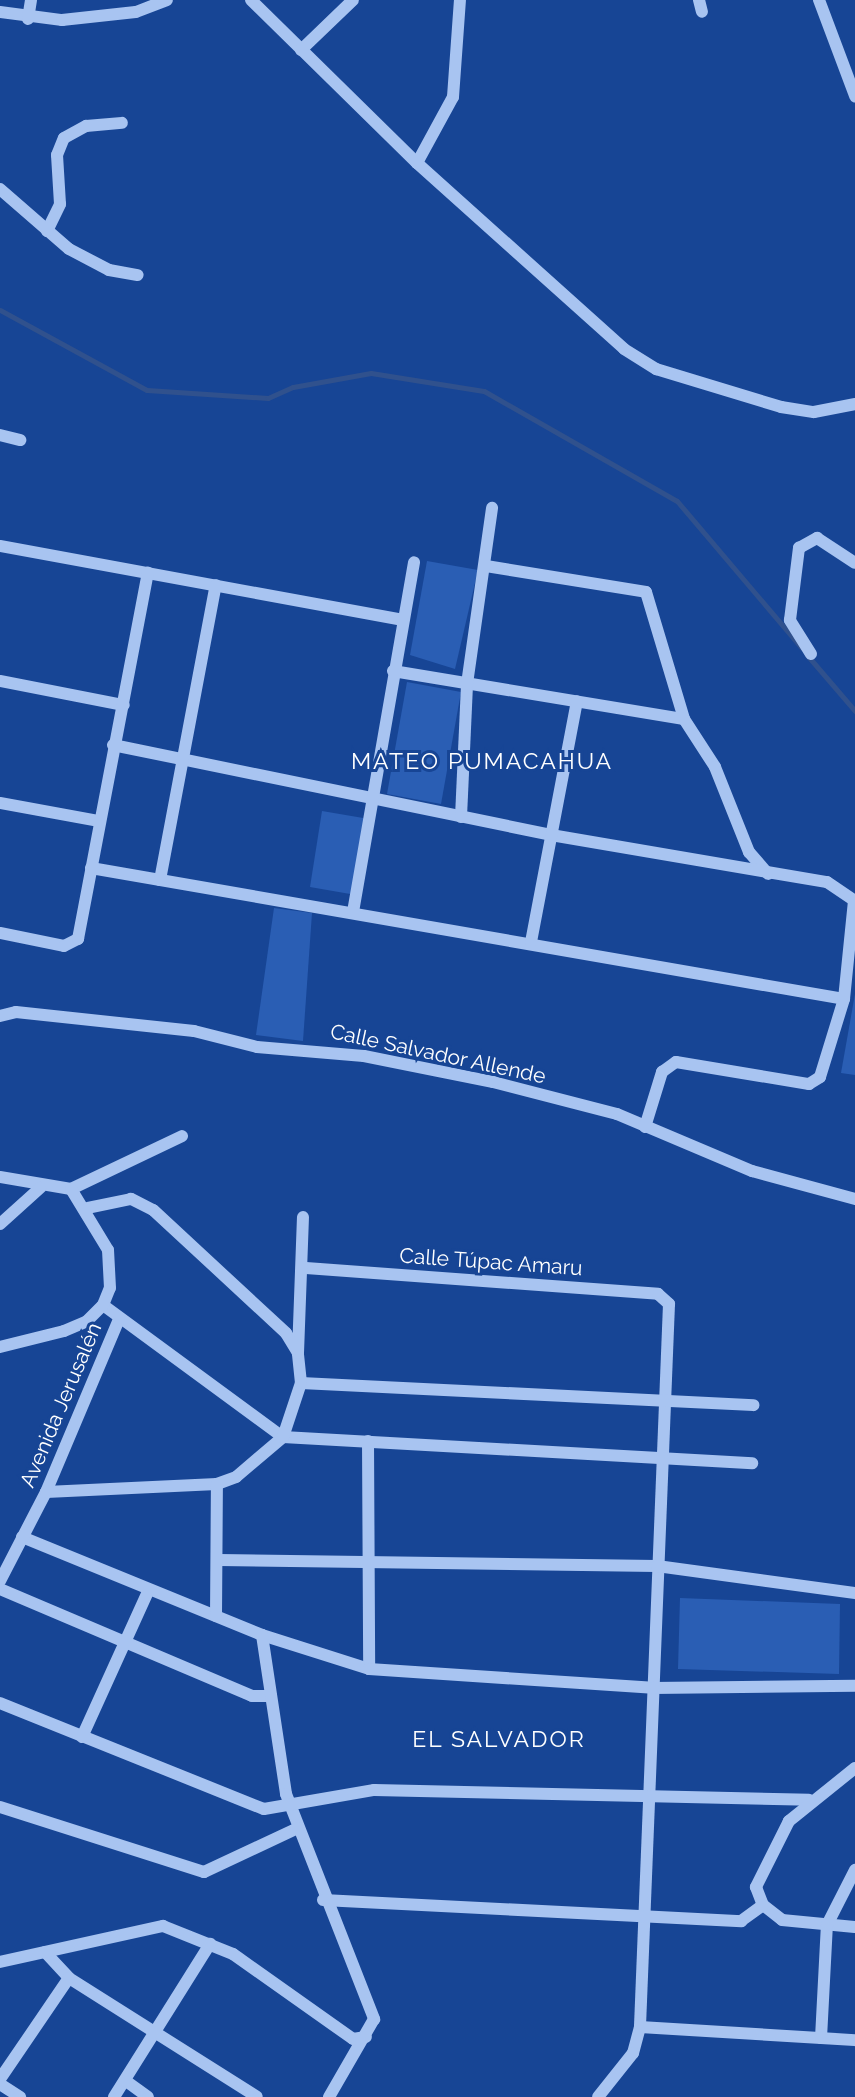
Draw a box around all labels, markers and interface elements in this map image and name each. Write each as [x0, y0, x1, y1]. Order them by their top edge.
district label: MATEO PUMACAHUA [353, 747, 611, 775]
street label: Calle Salvador Allende [327, 1019, 549, 1089]
street label: Calle Túpac Amaru [398, 1243, 584, 1281]
street label: Avenida Jerusalén [15, 1318, 107, 1492]
district label: EL SALVADOR [413, 1725, 585, 1753]

